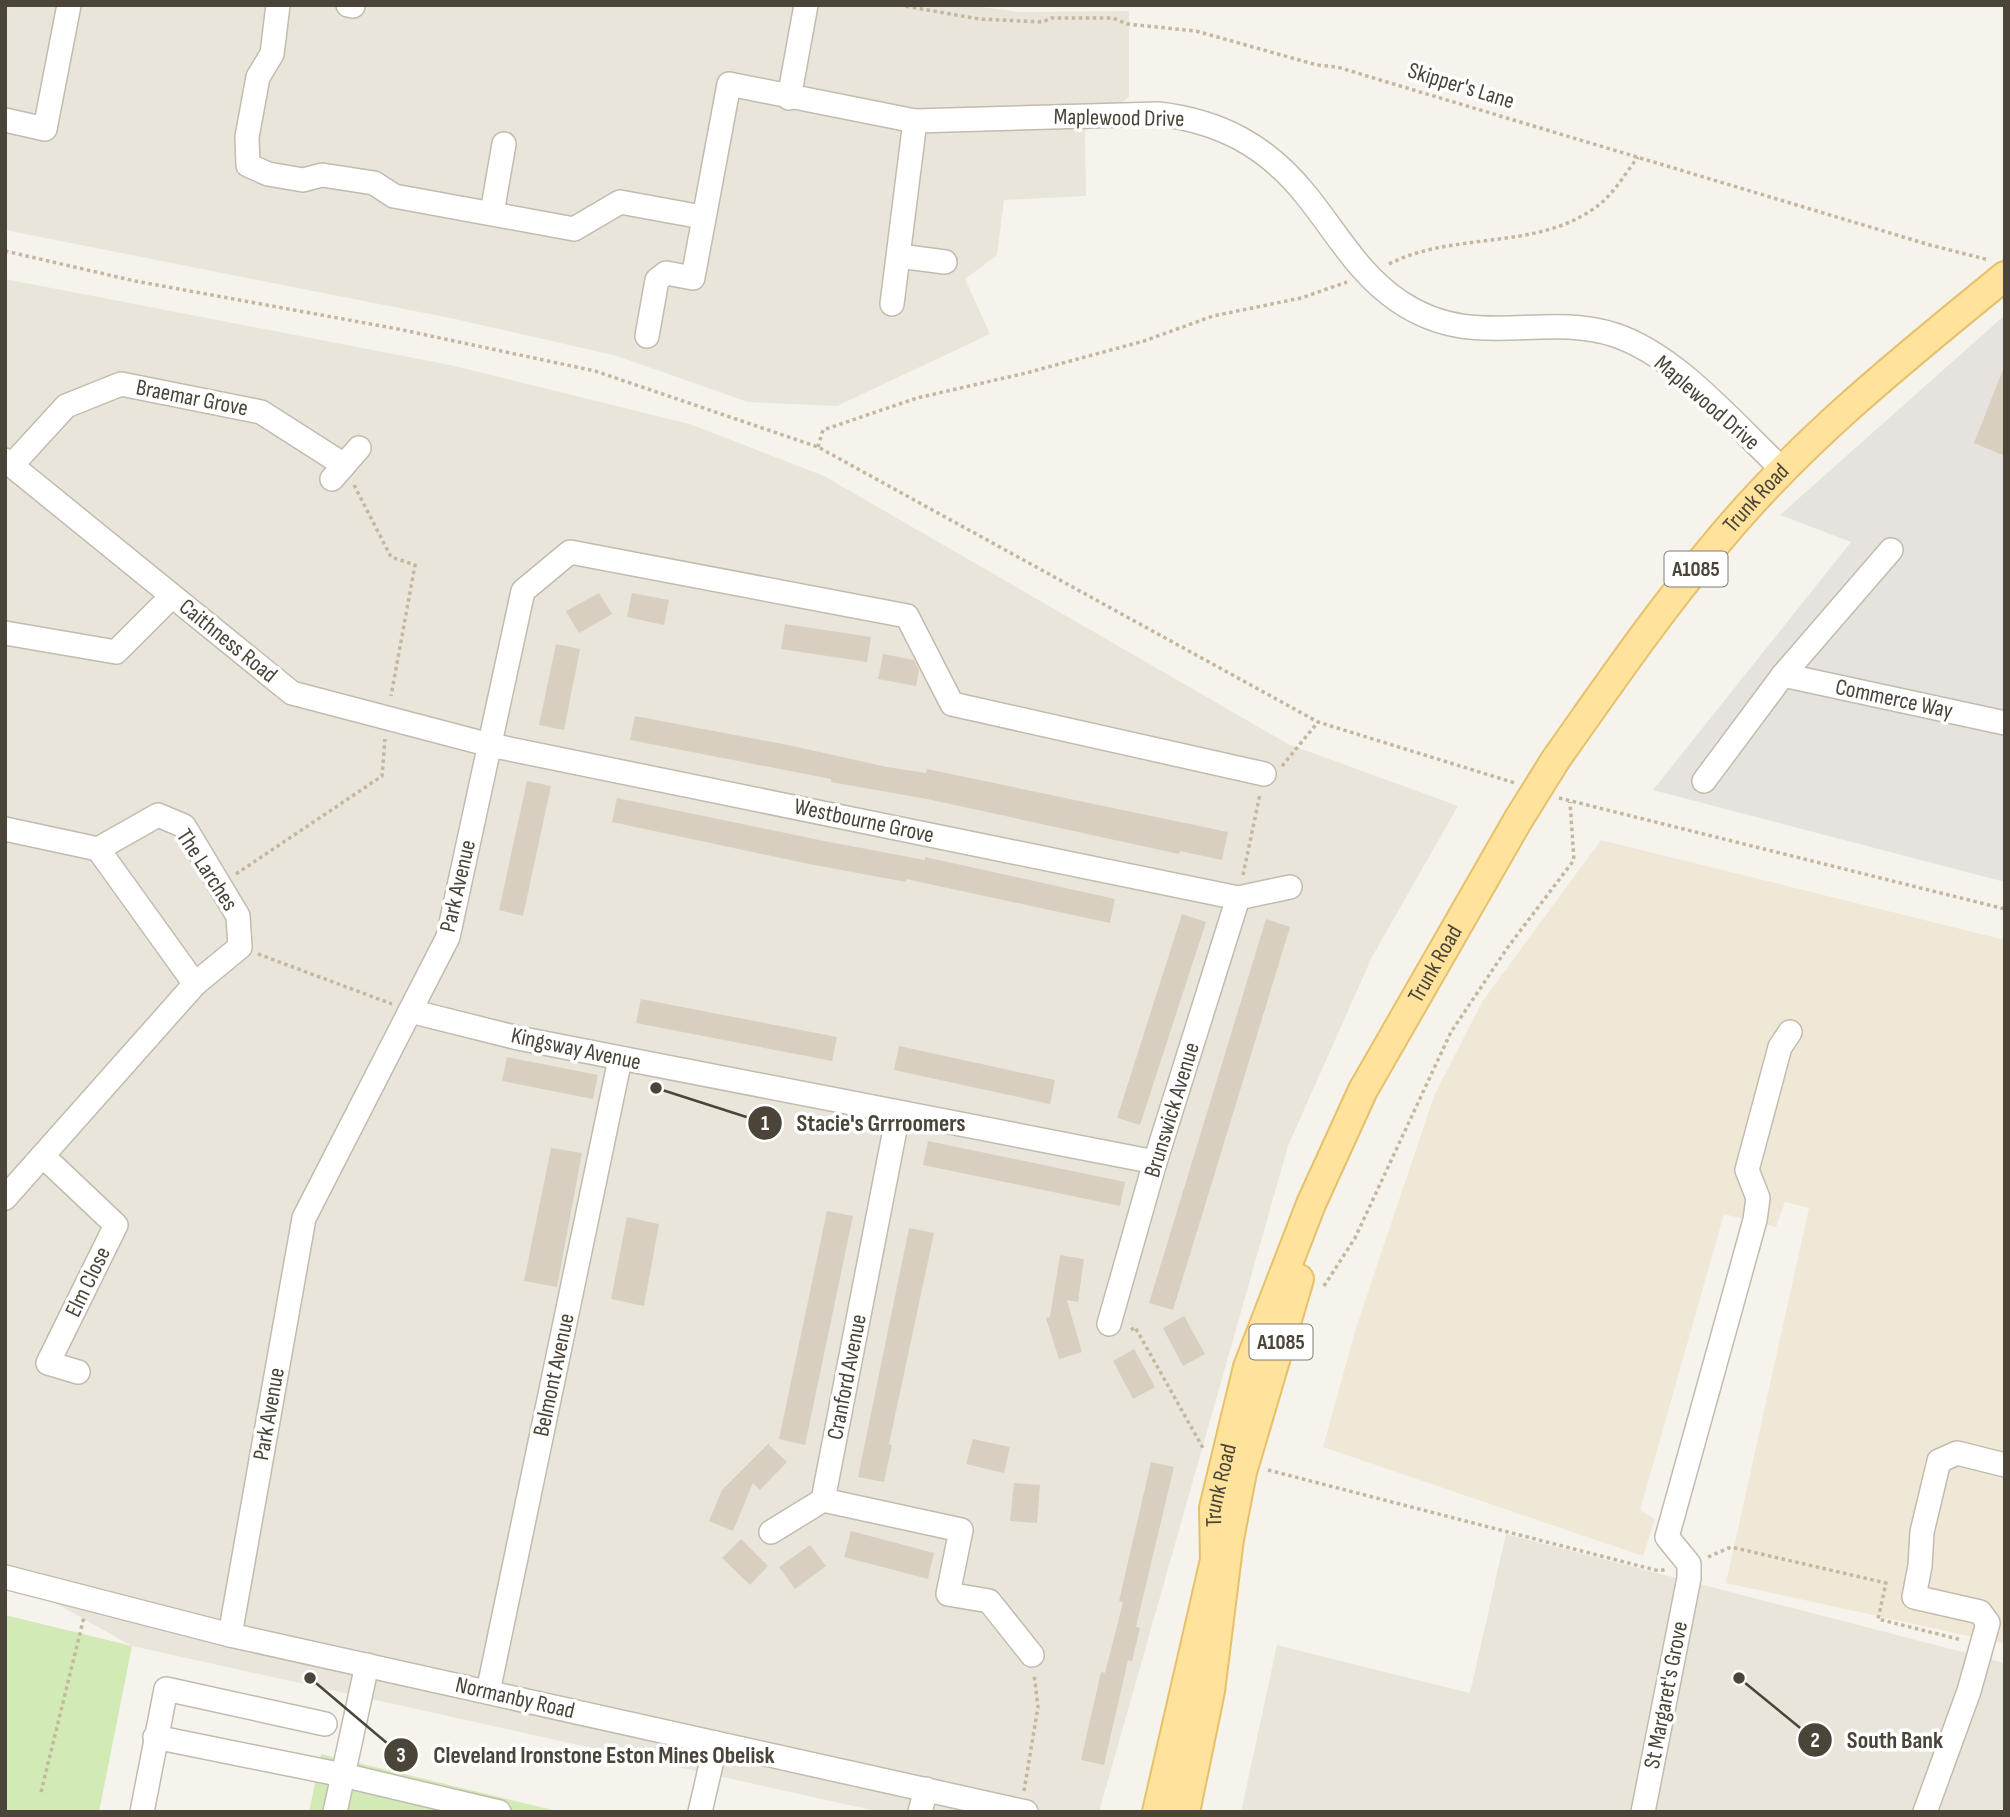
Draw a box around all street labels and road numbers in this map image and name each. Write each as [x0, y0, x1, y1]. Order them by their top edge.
street label: Skipper's Lane [1404, 57, 1518, 115]
street label: Maplewood Drive [1053, 103, 1185, 133]
street label: Maplewood Drive [1648, 350, 1766, 456]
street label: Braemar Grove [134, 373, 250, 423]
street label: Trunk Road [1717, 458, 1795, 539]
road number: A1085 [1664, 552, 1728, 586]
street label: Caithness Road [173, 593, 283, 689]
street label: Commerce Way [1833, 673, 1955, 725]
street label: Westbourne Grove [792, 793, 936, 849]
street label: The Larches [170, 824, 244, 916]
street label: Park Avenue [434, 837, 482, 935]
street label: Trunk Road [1402, 920, 1469, 1008]
street label: Kingsway Avenue [508, 1022, 644, 1076]
street label: Brunswick Avenue [1138, 1039, 1206, 1181]
street label: Elm Close [59, 1242, 117, 1322]
street label: Belmont Avenue [527, 1311, 581, 1439]
street label: Cranford Avenue [821, 1312, 873, 1442]
road number: A1085 [1250, 1324, 1312, 1360]
street label: Park Avenue [247, 1366, 291, 1462]
street label: Trunk Road [1199, 1441, 1243, 1527]
street label: St Margaret's Grove [1638, 1619, 1694, 1771]
street label: Normanby Road [453, 1671, 577, 1725]

